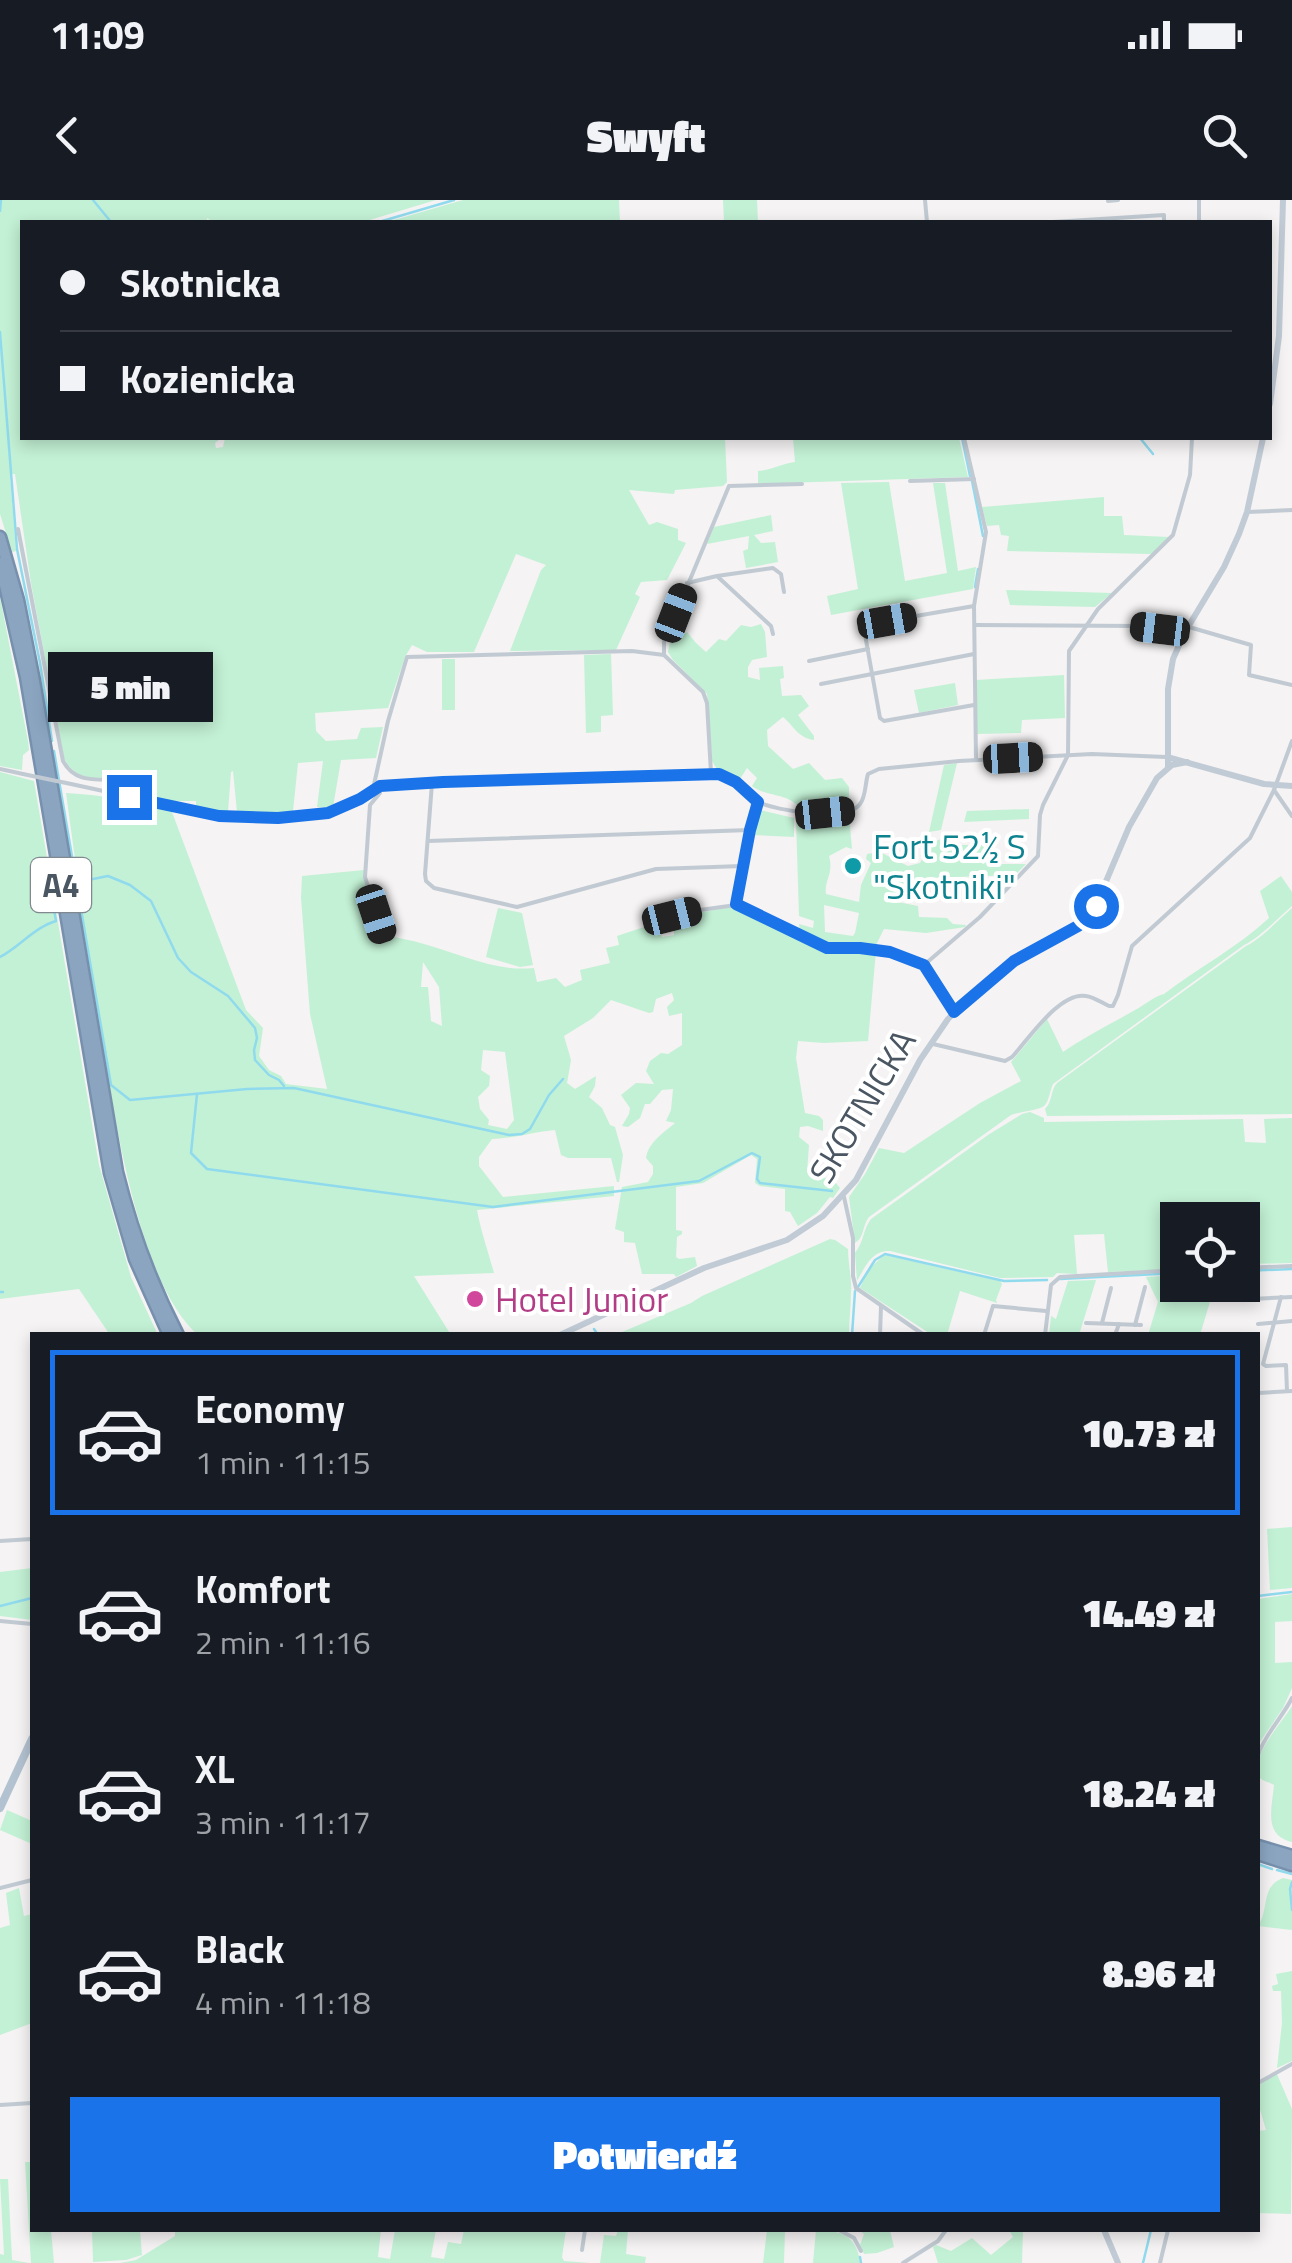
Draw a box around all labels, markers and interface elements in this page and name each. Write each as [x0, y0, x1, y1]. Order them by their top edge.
text: 11:09 [50, 6, 145, 64]
text: Swyft [586, 101, 706, 169]
icon: back [40, 108, 95, 163]
icon: search [1197, 108, 1252, 163]
text: Skotnicka [120, 254, 281, 312]
text: Kozienicka [120, 350, 295, 408]
car [651, 580, 701, 646]
car [855, 601, 919, 641]
car [1128, 610, 1192, 648]
callout: 5 min [46, 652, 212, 722]
text: 5 min [91, 663, 170, 711]
car [982, 741, 1044, 775]
route end [107, 775, 152, 820]
car [794, 795, 856, 831]
place label: Fort 52½ S "Skotniki" [873, 819, 1026, 913]
marker: Fort 52½ S "Skotniki" [842, 855, 864, 877]
road number: A4 [31, 858, 91, 912]
car [352, 881, 400, 947]
route start [1074, 884, 1119, 929]
car [639, 894, 705, 938]
street label: SKOTNICKA [795, 1019, 929, 1193]
map controls [1160, 1202, 1260, 1302]
button: locate [1160, 1202, 1260, 1302]
place label: Hotel Junior [495, 1272, 668, 1326]
marker: Hotel Junior [464, 1288, 486, 1310]
text: Economy [195, 1380, 345, 1438]
icon: car [75, 1388, 165, 1478]
text: 10.73 zł [1082, 1404, 1215, 1462]
text: 1 min · 11:15 [195, 1438, 371, 1486]
text: Komfort [195, 1560, 331, 1618]
icon: car [75, 1568, 165, 1658]
text: 14.49 zł [1082, 1584, 1215, 1642]
text: 2 min · 11:16 [195, 1618, 371, 1666]
text: XL [195, 1740, 235, 1798]
icon: car [75, 1748, 165, 1838]
text: 18.24 zł [1082, 1764, 1215, 1822]
text: 3 min · 11:17 [195, 1798, 371, 1846]
text: Black [195, 1920, 284, 1978]
icon: car [75, 1928, 165, 2018]
text: 8.96 zł [1103, 1944, 1215, 2002]
text: 4 min · 11:18 [195, 1978, 371, 2026]
button: Potwierdź [70, 2097, 1220, 2212]

